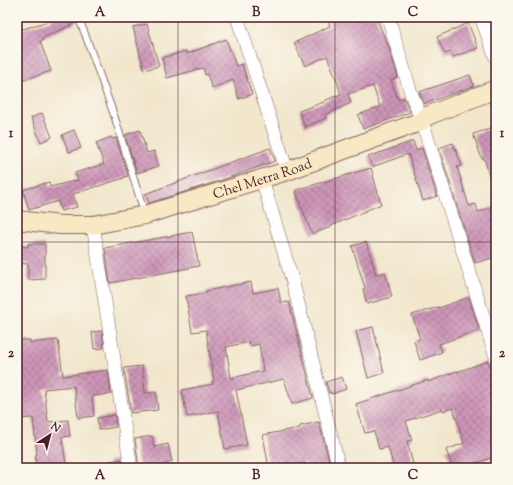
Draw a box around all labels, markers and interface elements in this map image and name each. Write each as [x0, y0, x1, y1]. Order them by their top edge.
text: A [95, 4, 106, 22]
text: B [252, 4, 261, 22]
text: C [408, 4, 418, 22]
text: 1 [9, 125, 14, 143]
text: 1 [500, 125, 505, 143]
street label: Chel Metra Road [211, 155, 315, 205]
text: 2 [8, 345, 15, 363]
text: 2 [499, 345, 506, 363]
north arrow [30, 415, 70, 455]
text: N [46, 418, 64, 437]
text: A [95, 467, 106, 485]
text: B [252, 467, 261, 485]
text: C [408, 467, 418, 485]

